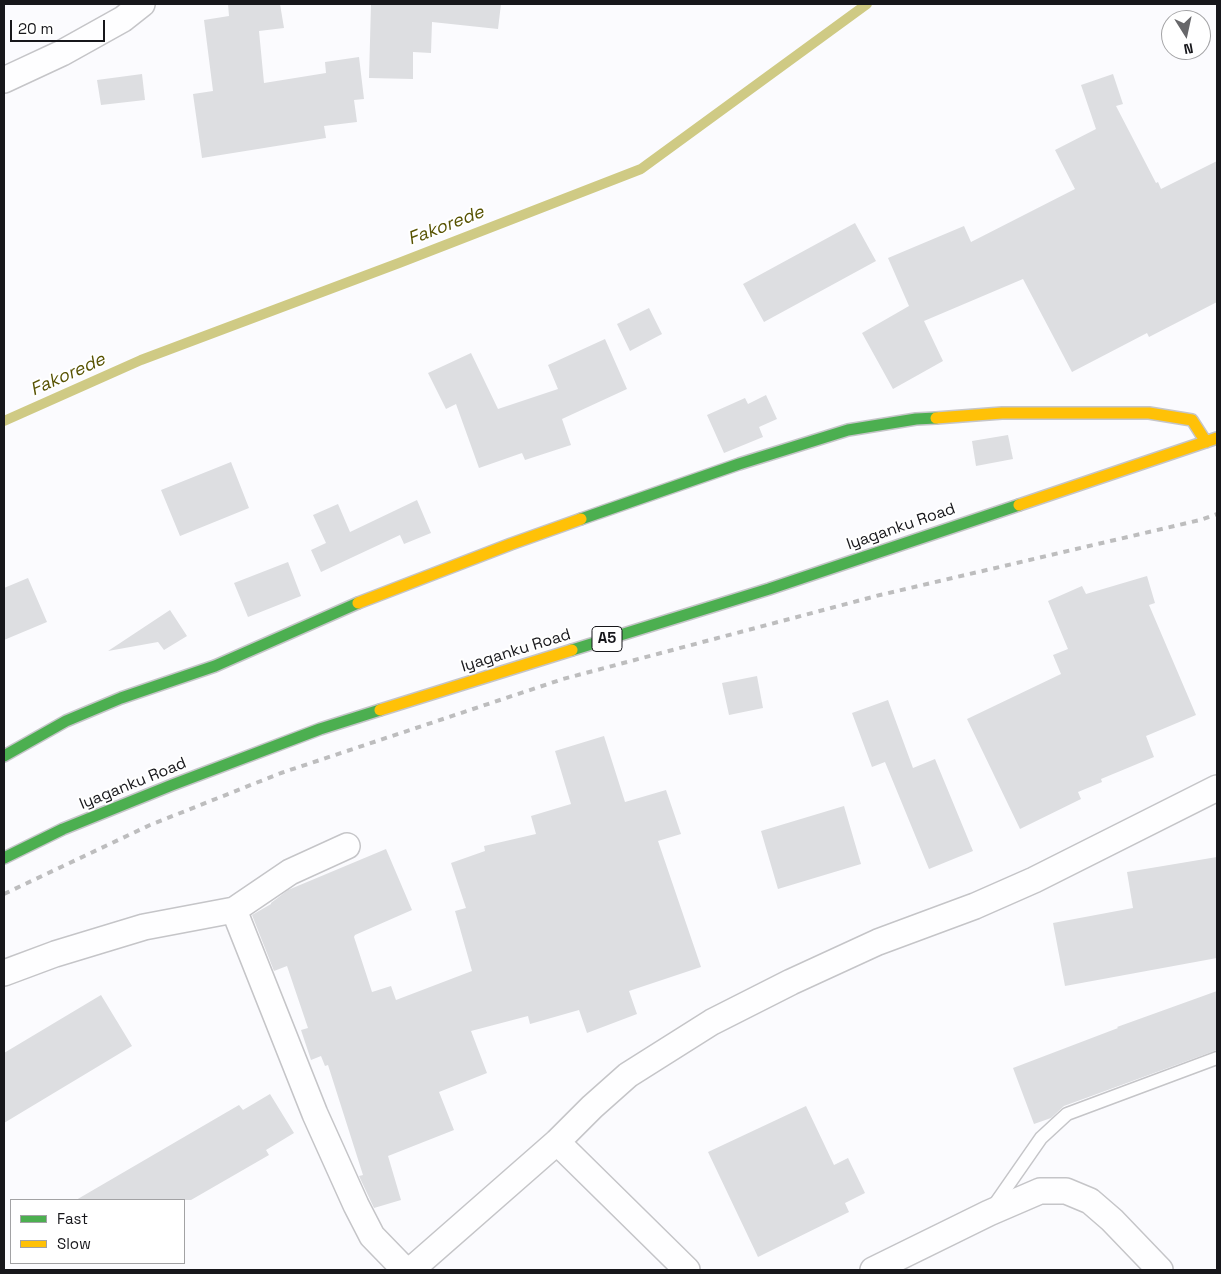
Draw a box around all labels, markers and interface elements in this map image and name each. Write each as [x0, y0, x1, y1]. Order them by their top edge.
scale bar [12, 10, 108, 42]
north arrow [1161, 10, 1211, 60]
text: 20 m [18, 19, 53, 38]
text: N [1182, 39, 1195, 58]
water label: Fakorede [405, 202, 487, 250]
water label: Fakorede [27, 349, 109, 401]
street label: Iyaganku Road [844, 499, 958, 555]
street label: Iyaganku Road [459, 625, 573, 677]
road number: A5 [592, 626, 622, 652]
street label: Iyaganku Road [77, 754, 189, 814]
legend [10, 1199, 185, 1264]
text: Fast [57, 1209, 88, 1228]
text: Slow [57, 1234, 91, 1253]

